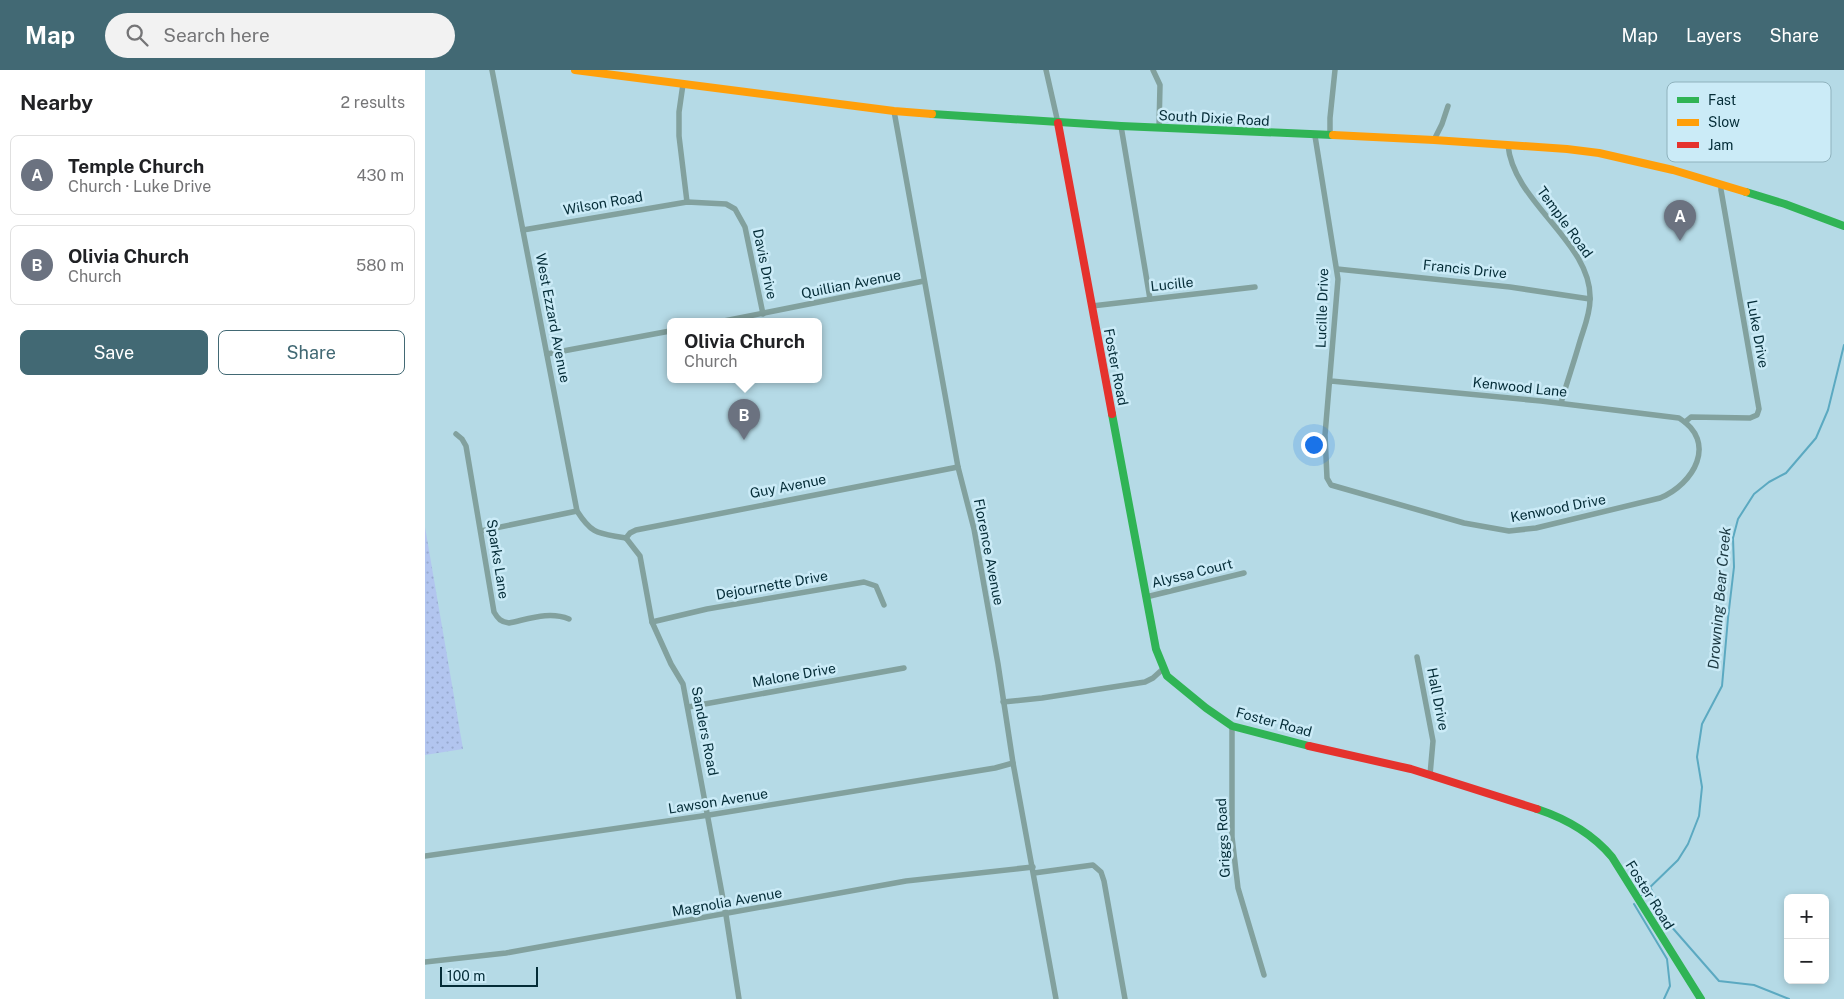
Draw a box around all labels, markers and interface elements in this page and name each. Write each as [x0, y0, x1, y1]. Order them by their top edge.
search box [105, 13, 455, 58]
text: Map [25, 21, 75, 49]
icon: search [123, 21, 151, 49]
text: Search here [163, 24, 270, 46]
text: Map [1622, 25, 1658, 46]
text: Layers [1686, 25, 1742, 46]
text: Share [1770, 25, 1819, 46]
legend [1667, 82, 1831, 162]
text: Nearby [20, 90, 93, 115]
text: Fast [1708, 92, 1736, 108]
text: 2 results [340, 93, 405, 112]
street label: South Dixie Road [1158, 107, 1270, 129]
text: Slow [1708, 114, 1740, 130]
text: Jam [1708, 137, 1733, 153]
text: Temple Church [68, 155, 204, 177]
text: A [31, 166, 43, 185]
text: 430 m [356, 166, 404, 185]
text: Church · Luke Drive [68, 177, 211, 196]
street label: Temple Road [1534, 183, 1596, 261]
street label: Wilson Road [562, 188, 644, 218]
pin: A [1664, 200, 1696, 241]
street label: Davis Drive [750, 227, 780, 301]
text: Olivia Church [68, 245, 189, 267]
street label: West Ezzard Avenue [533, 252, 573, 384]
text: B [32, 256, 42, 275]
text: 580 m [356, 256, 404, 275]
street label: Francis Drive [1422, 257, 1508, 281]
street label: Quillian Avenue [800, 266, 902, 302]
text: Church [68, 267, 122, 286]
street label: Lucille Drive [1313, 268, 1331, 348]
street label: Lucille [1150, 274, 1194, 294]
street label: Luke Drive [1744, 299, 1772, 369]
popup [667, 318, 822, 383]
street label: Foster Road [1101, 327, 1131, 407]
button: Save [20, 330, 208, 375]
button: Share [218, 330, 405, 375]
text: Olivia Church [684, 330, 805, 352]
text: Church [684, 352, 738, 371]
street label: Kenwood Lane [1472, 374, 1568, 400]
pin: B [728, 399, 760, 440]
your location [1301, 432, 1327, 458]
street label: Guy Avenue [749, 471, 828, 501]
street label: Kenwood Drive [1509, 491, 1607, 525]
street label: Florence Avenue [971, 497, 1007, 607]
street label: Sparks Lane [484, 518, 512, 600]
water label: Drowning Bear Creek [1704, 525, 1734, 670]
street label: Alyssa Court [1150, 555, 1234, 591]
street label: Dejournette Drive [715, 567, 829, 603]
street label: Malone Drive [751, 660, 837, 690]
street label: Hall Drive [1424, 666, 1452, 732]
street label: Sanders Road [689, 685, 721, 777]
street label: Foster Road [1234, 704, 1314, 740]
street label: Lawson Avenue [667, 785, 769, 817]
street label: Griggs Road [1213, 798, 1233, 878]
street label: Foster Road [1623, 858, 1677, 932]
street label: Magnolia Avenue [671, 884, 783, 920]
map controls [1784, 894, 1829, 984]
button: + [1784, 894, 1829, 939]
button: − [1784, 939, 1829, 984]
scale bar [440, 964, 537, 987]
text: 100 m [447, 968, 485, 984]

